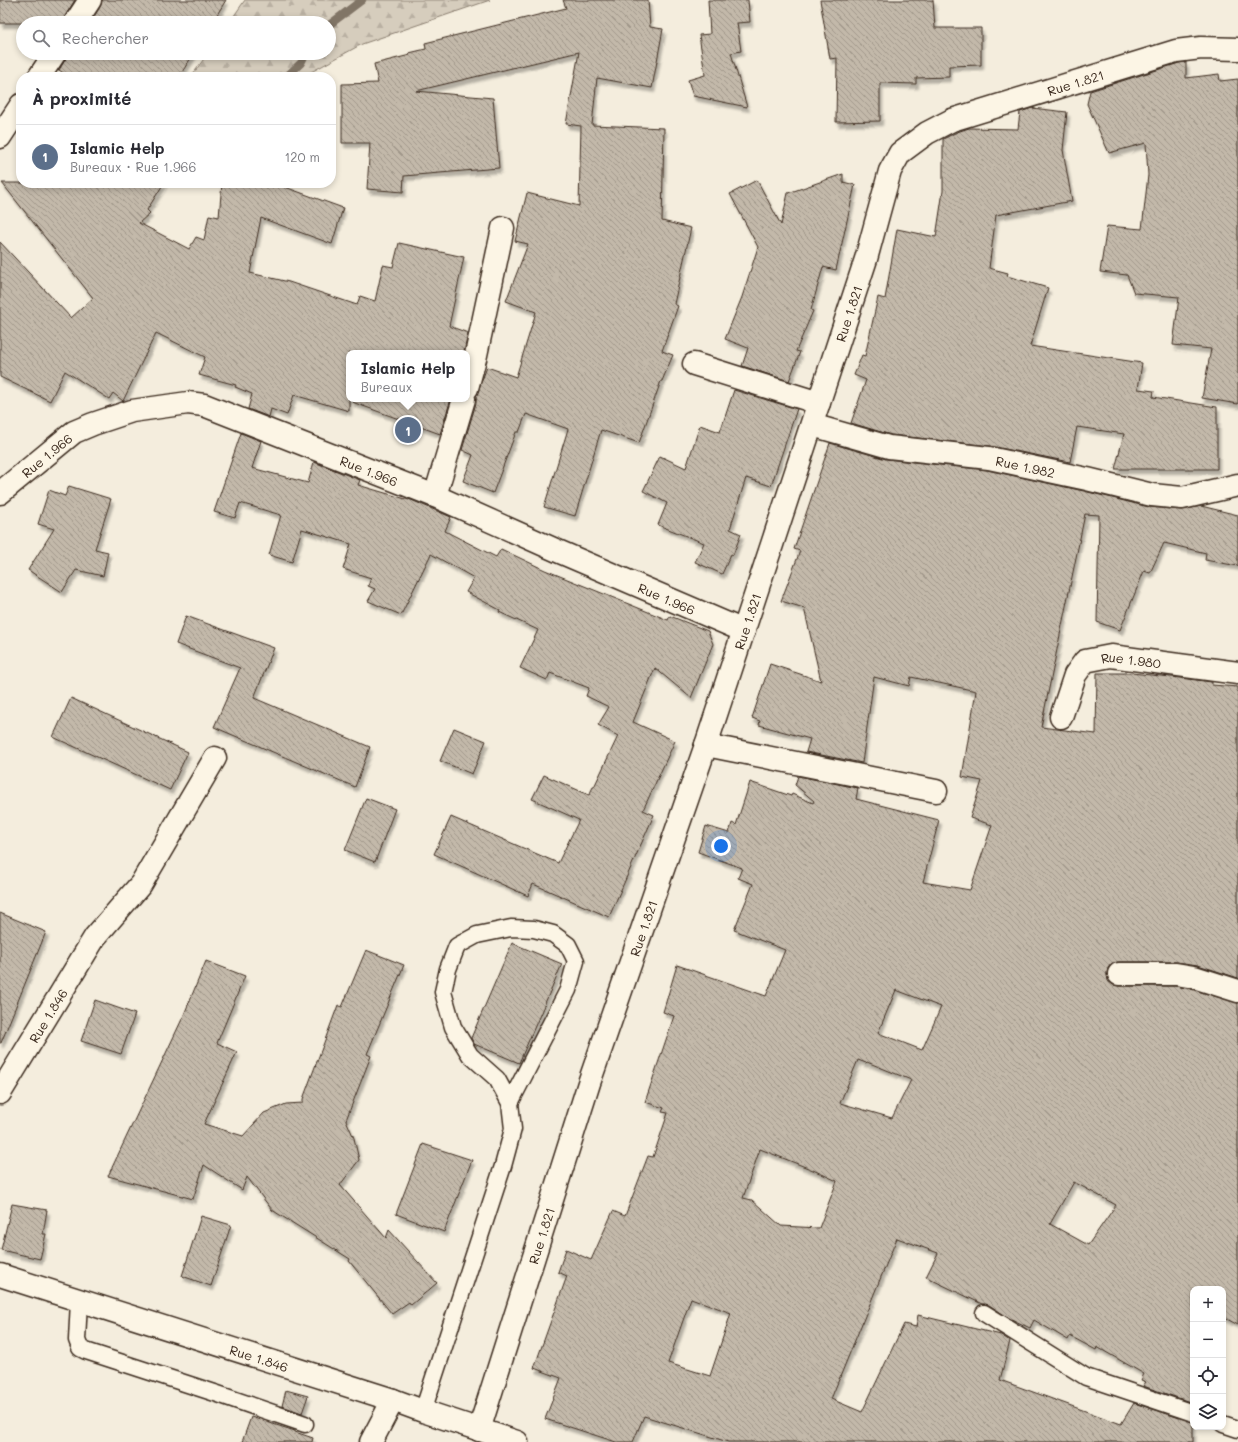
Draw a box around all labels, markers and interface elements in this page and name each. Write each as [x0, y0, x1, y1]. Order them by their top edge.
search box [16, 16, 336, 60]
icon: search [30, 27, 52, 49]
text: Rechercher [62, 28, 149, 48]
street label: Rue 1.821 [1045, 65, 1106, 99]
text: À proximité [32, 87, 131, 109]
text: Islamic Help [70, 138, 164, 158]
text: 1 [42, 148, 48, 165]
text: 120 m [284, 148, 320, 165]
text: Bureaux · Rue 1.966 [70, 158, 196, 175]
street label: Rue 1.821 [831, 283, 865, 344]
popup [346, 350, 470, 402]
text: Islamic Help [361, 358, 455, 378]
text: Bureaux [361, 378, 412, 395]
pin: 1 [395, 415, 421, 445]
street label: Rue 1.966 [17, 429, 75, 481]
street label: Rue 1.966 [338, 451, 401, 489]
street label: Rue 1.982 [994, 451, 1057, 480]
street label: Rue 1.966 [636, 578, 698, 618]
street label: Rue 1.821 [730, 591, 764, 652]
street label: Rue 1.980 [1099, 647, 1162, 671]
your location [711, 836, 731, 856]
street label: Rue 1.821 [625, 898, 660, 958]
street label: Rue 1.846 [24, 985, 70, 1046]
street label: Rue 1.821 [524, 1205, 558, 1266]
map controls [1190, 1286, 1226, 1430]
button: + [1190, 1286, 1226, 1322]
button: − [1190, 1322, 1226, 1358]
street label: Rue 1.846 [228, 1340, 291, 1375]
button: locate [1190, 1358, 1226, 1394]
button: layers [1190, 1394, 1226, 1430]

